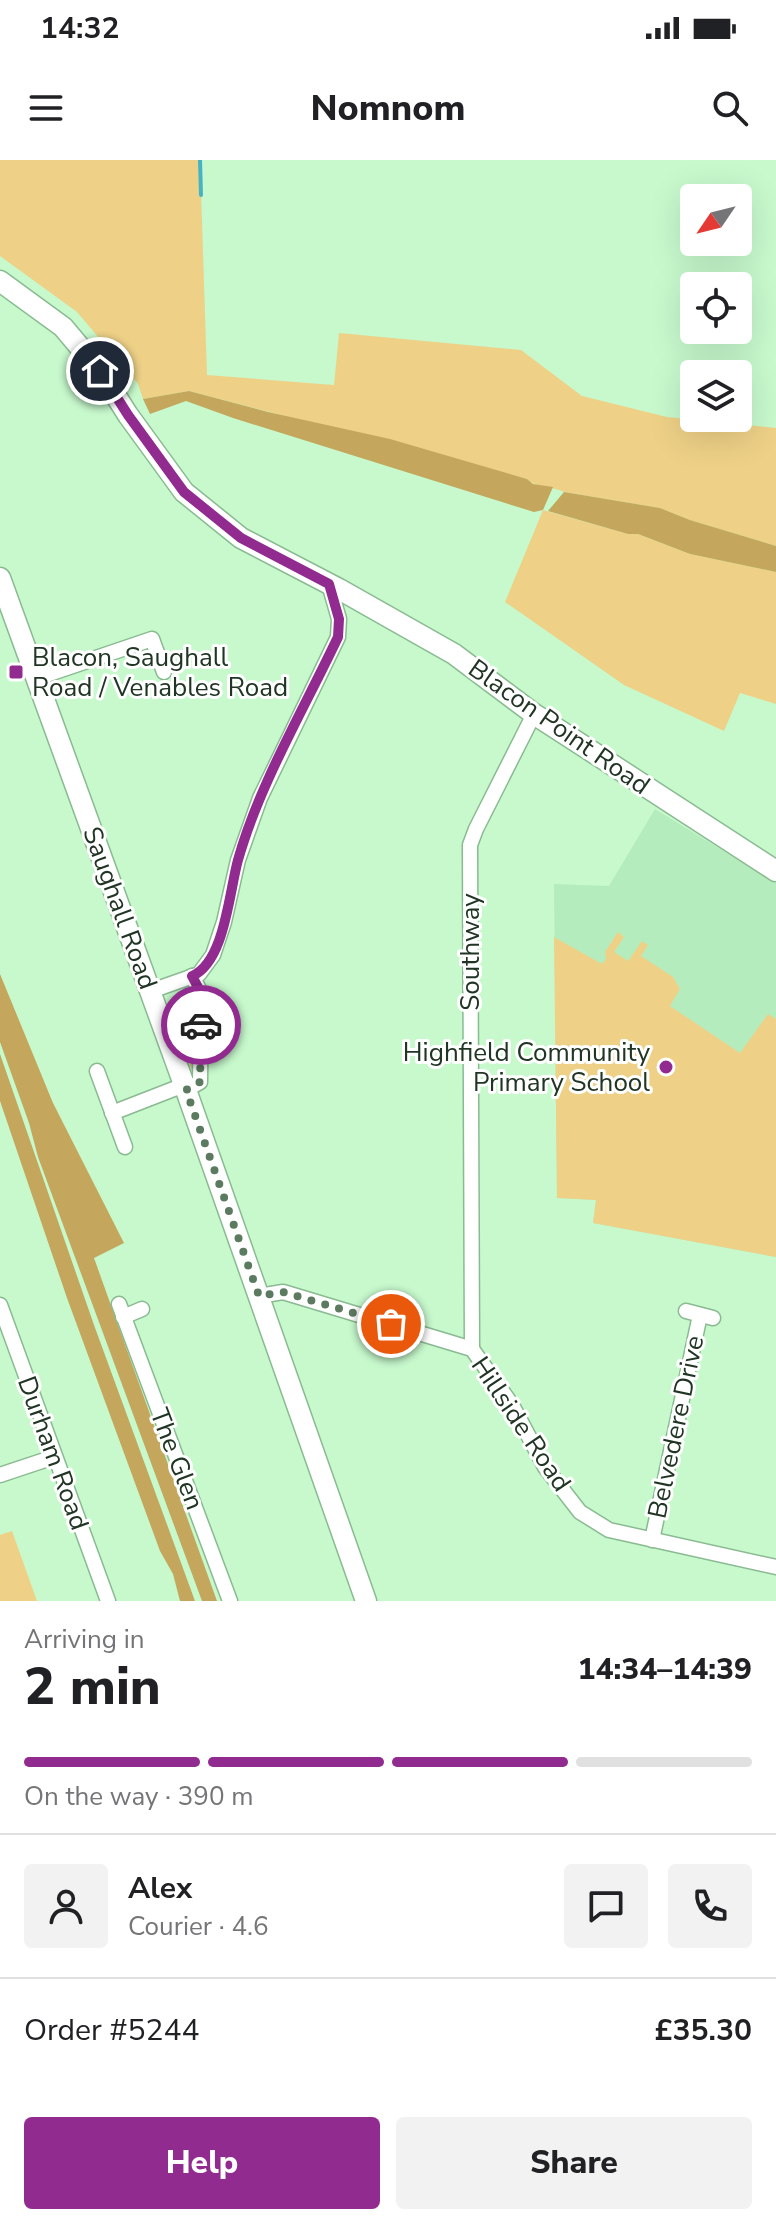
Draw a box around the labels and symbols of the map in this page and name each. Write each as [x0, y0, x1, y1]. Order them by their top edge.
north arrow [680, 184, 752, 256]
pin [66, 337, 134, 405]
place label: Blacon, Saughall Road / Venables Road [32, 640, 288, 705]
street label: Blacon Point Road [461, 651, 657, 803]
marker: Blacon, Saughall Road / Venables Road [7, 663, 25, 681]
street label: Saughall Road [74, 822, 166, 994]
street label: Southway [453, 893, 488, 1011]
courier [161, 985, 241, 1065]
place label: Highfield Community Primary School [403, 1035, 651, 1100]
marker: Highfield Community Primary School [657, 1058, 675, 1076]
pin [357, 1290, 425, 1358]
street label: Belvedere Drive [640, 1332, 712, 1522]
street label: Hillside Road [463, 1350, 579, 1498]
street label: Durham Road [9, 1371, 97, 1535]
street label: The Glen [142, 1403, 212, 1515]

